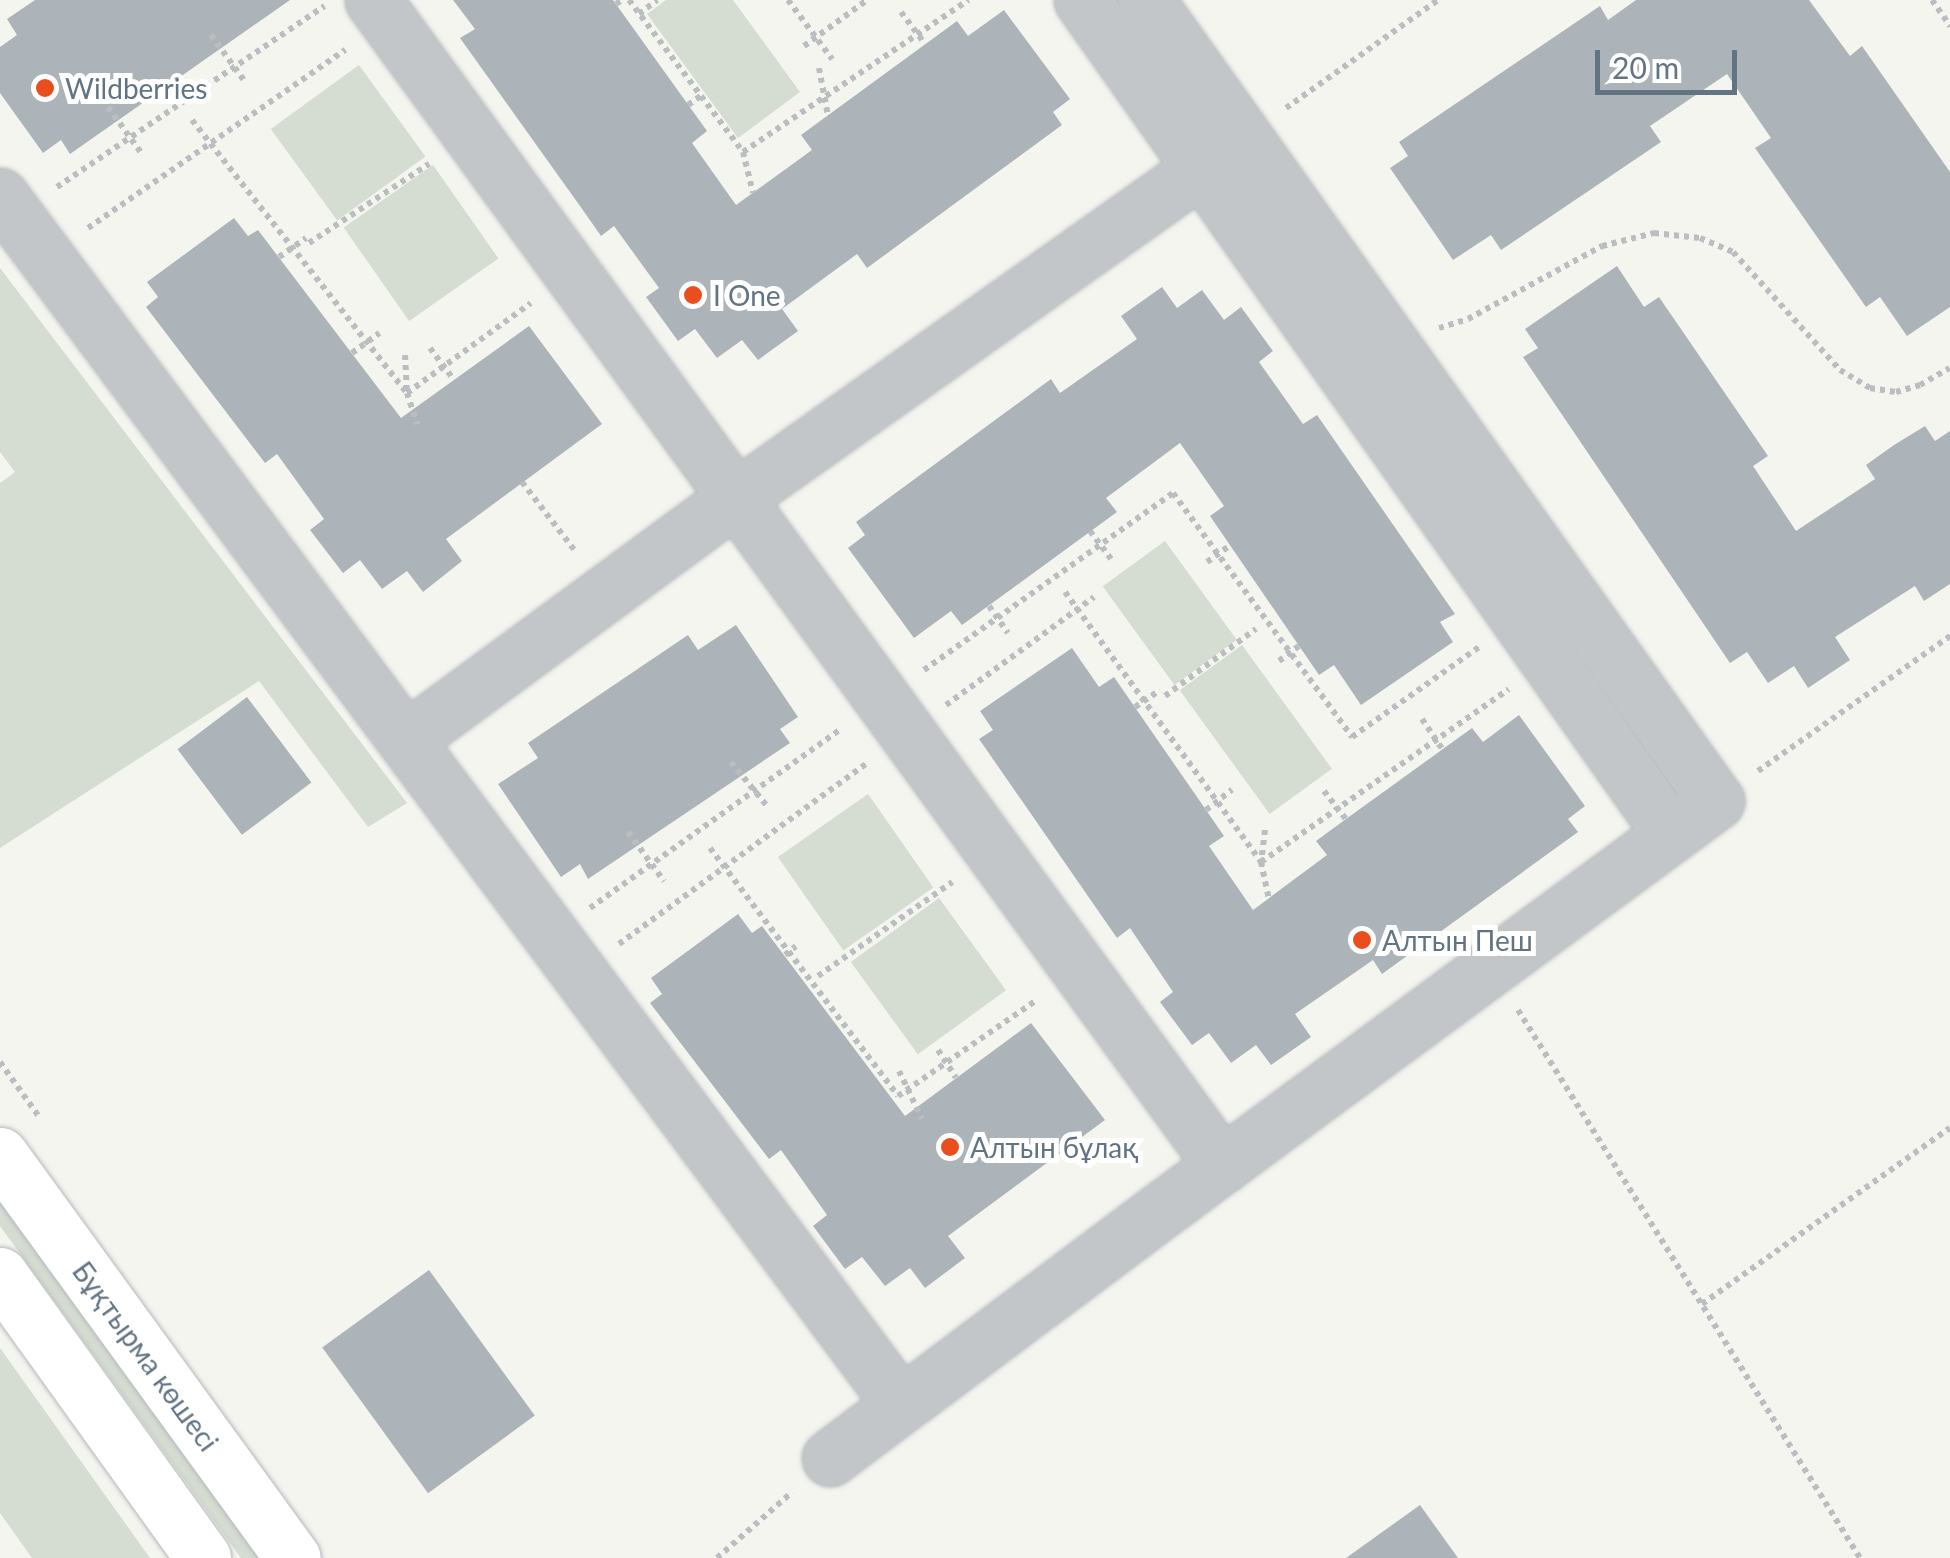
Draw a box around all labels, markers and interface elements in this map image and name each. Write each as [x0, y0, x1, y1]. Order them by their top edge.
scale bar [1600, 30, 1742, 92]
text: 20 m [1612, 49, 1679, 85]
place label: Wildberries [65, 71, 207, 105]
marker: Wildberries [34, 77, 56, 99]
place label: I One [713, 278, 781, 312]
marker: I One [682, 284, 704, 306]
place label: Алтын Пеш [1382, 923, 1533, 957]
marker: Алтын Пеш [1351, 929, 1373, 951]
place label: Алтын бұлақ [970, 1130, 1138, 1164]
marker: Алтын бұлақ [939, 1136, 961, 1158]
street label: Бұқтырма көшесі [66, 1255, 226, 1457]

